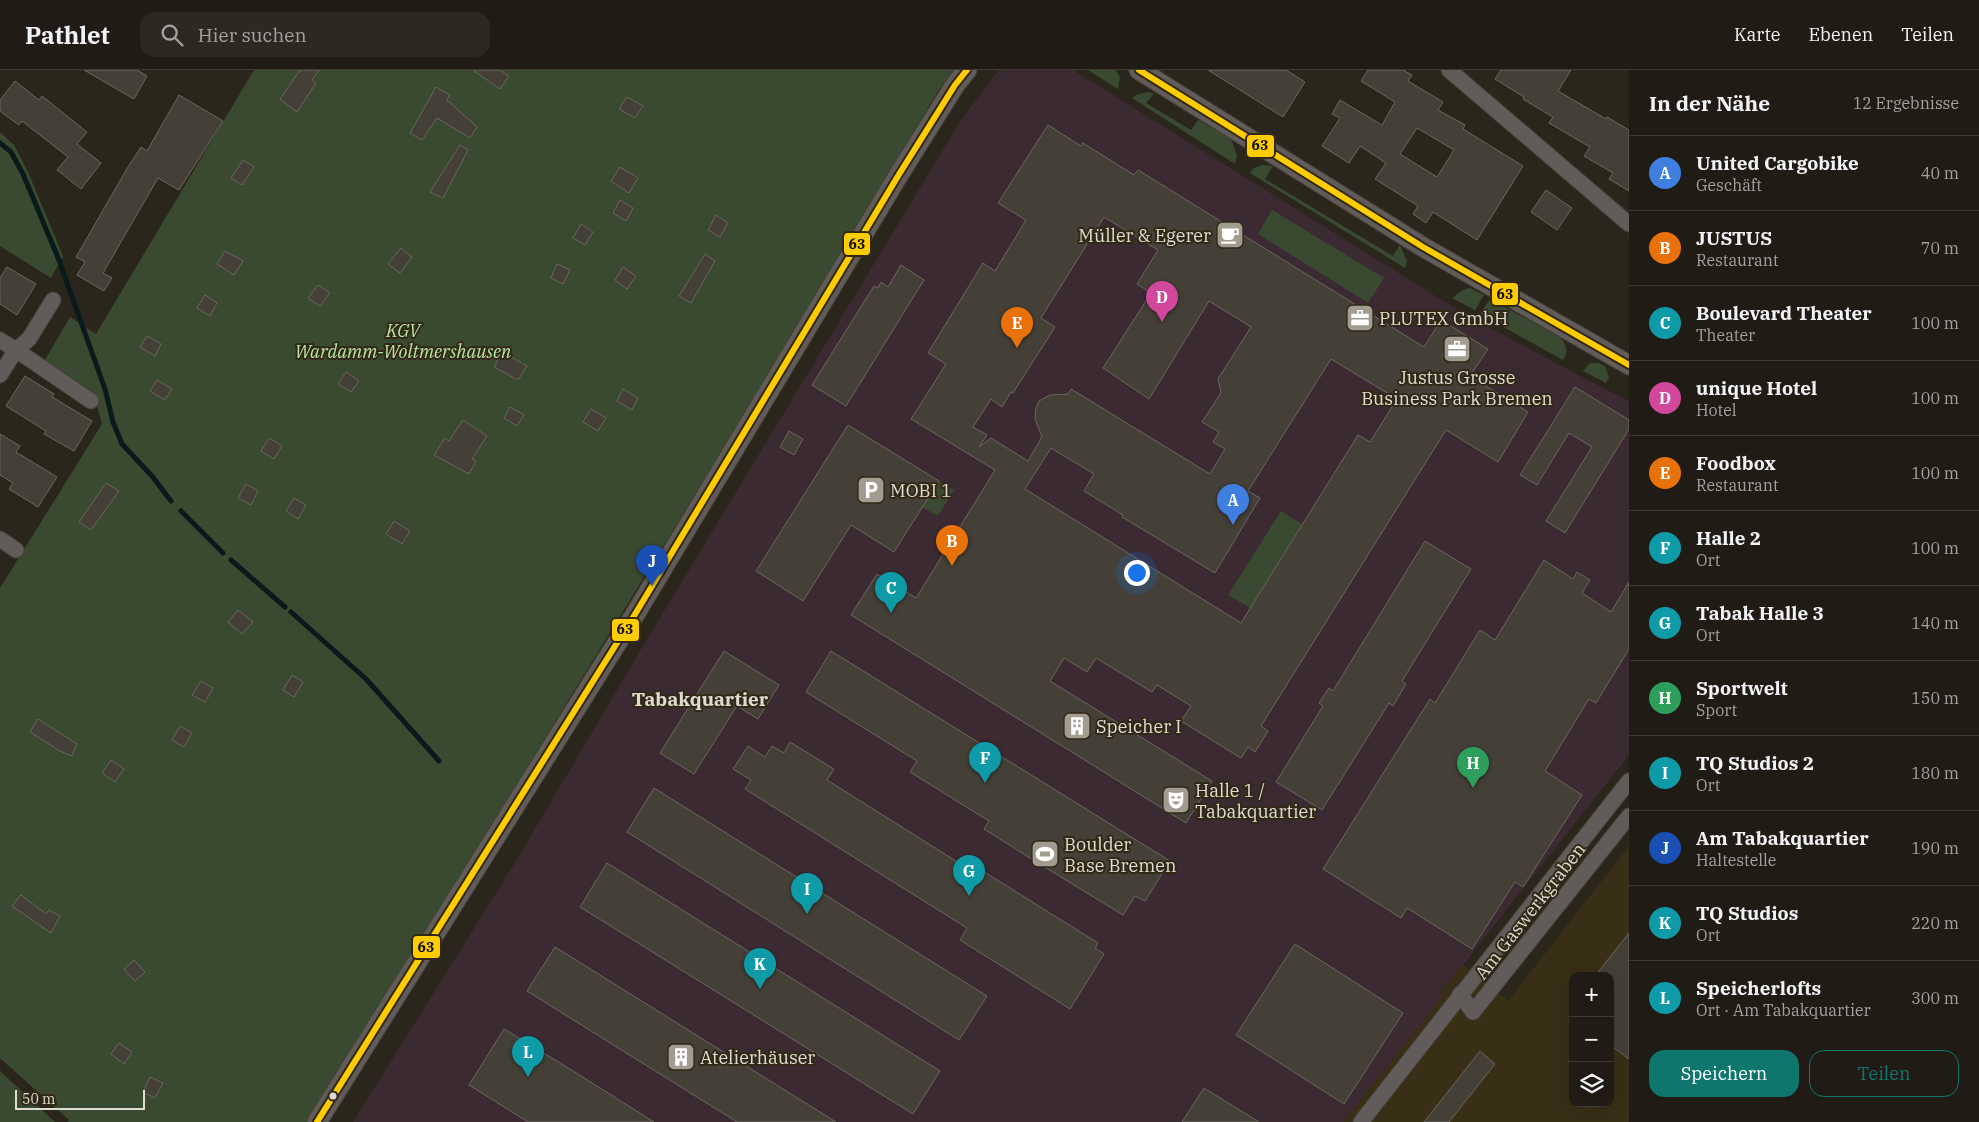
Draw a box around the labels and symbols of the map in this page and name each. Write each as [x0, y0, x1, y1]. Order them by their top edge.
line badge: 63 [1246, 134, 1275, 158]
text: 63 [1252, 136, 1268, 154]
cafe icon: Müller & Egerer [1215, 220, 1245, 250]
place label: Müller & Egerer [1078, 224, 1211, 247]
line badge: 63 [843, 232, 871, 256]
text: 63 [849, 235, 865, 253]
pin: D [1146, 281, 1178, 322]
line badge: 63 [1491, 282, 1519, 306]
text: 63 [1497, 285, 1513, 303]
office icon: PLUTEX GmbH [1345, 303, 1375, 333]
pin: E [1001, 307, 1033, 348]
place label: PLUTEX GmbH [1379, 307, 1508, 330]
park label: KGV Wardamm-Woltmershausen [295, 319, 512, 363]
office icon: Justus Grosse Business Park Bremen [1442, 334, 1472, 364]
place label: Justus Grosse Business Park Bremen [1361, 366, 1553, 410]
parking icon: MOBI 1 [856, 475, 886, 505]
place label: MOBI 1 [890, 479, 952, 502]
pin: A [1217, 484, 1249, 525]
pin: B [936, 525, 968, 566]
pin: J [636, 545, 668, 586]
your location [1124, 560, 1150, 586]
pin: C [875, 572, 907, 613]
line badge: 63 [611, 618, 640, 642]
text: 63 [617, 620, 633, 638]
district label: Tabakquartier [632, 687, 769, 711]
building icon: Speicher I [1062, 711, 1092, 741]
place label: Speicher I [1096, 715, 1182, 738]
pin: F [969, 742, 1001, 783]
pin: H [1457, 747, 1489, 788]
place label: Halle 1 / Tabakquartier [1195, 779, 1316, 823]
theatre icon: Halle 1 / Tabakquartier [1161, 785, 1191, 815]
place label: Boulder Base Bremen [1064, 833, 1176, 877]
street label: Am Gaswerkgraben [1470, 838, 1590, 984]
sports icon: Boulder Base Bremen [1030, 839, 1060, 869]
pin: G [953, 855, 985, 896]
pin: I [791, 873, 823, 914]
line badge: 63 [412, 935, 441, 959]
text: 63 [418, 938, 434, 956]
pin: K [744, 948, 776, 989]
pin: L [512, 1036, 544, 1077]
building icon: Atelierhäuser [666, 1042, 696, 1072]
place label: Atelierhäuser [700, 1046, 815, 1069]
scale bar [15, 1087, 145, 1110]
unlabelled marker [328, 1091, 338, 1101]

